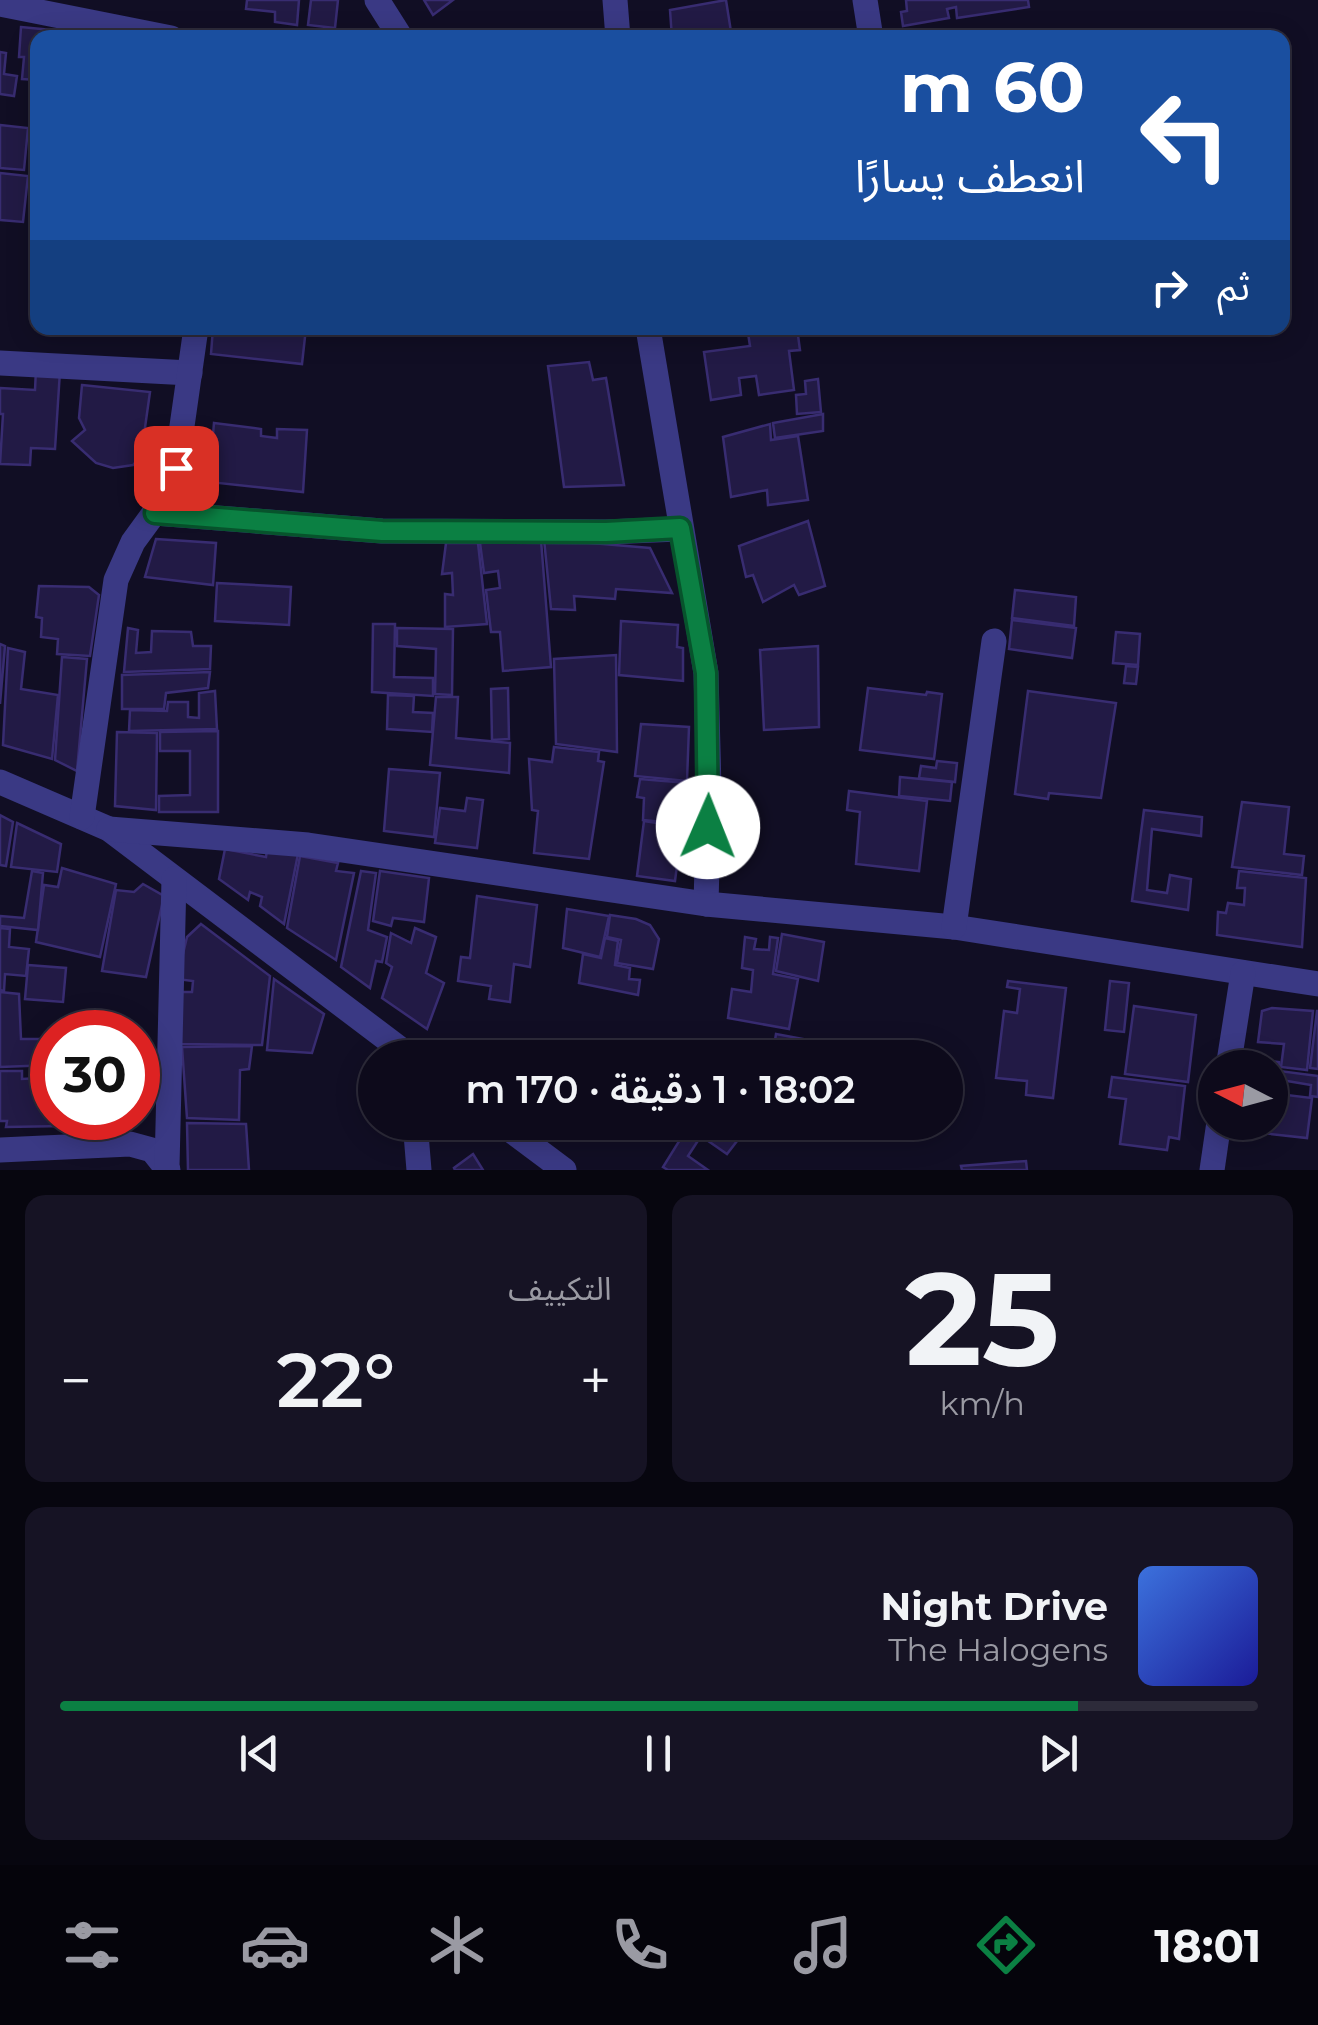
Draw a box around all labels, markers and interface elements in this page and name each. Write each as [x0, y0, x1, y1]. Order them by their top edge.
text: 60 m [900, 44, 1085, 130]
icon: left [1120, 70, 1250, 200]
text: انعطف يسارًا [855, 148, 1085, 203]
icon: right [1142, 260, 1197, 315]
text: ثم [1217, 263, 1250, 310]
pin [134, 426, 219, 511]
icon: arrive [149, 441, 204, 496]
position arrow [656, 775, 760, 879]
speed limit sign: 30 [30, 1010, 160, 1140]
north arrow [1198, 1050, 1288, 1140]
map controls [1198, 1050, 1288, 1140]
text: 18:02 · 1 دقيقة · 170 m [466, 1066, 855, 1113]
text: 25 [905, 1239, 1059, 1398]
text: التكييف [508, 1269, 612, 1308]
text: 22° [276, 1334, 395, 1426]
text: − [60, 1347, 92, 1414]
text: + [580, 1347, 611, 1414]
text: km/h [940, 1384, 1025, 1423]
text: Night Drive [881, 1583, 1108, 1630]
text: The Halogens [888, 1630, 1108, 1669]
icon: previous [232, 1726, 287, 1781]
icon: pause [631, 1726, 686, 1781]
icon: next [1031, 1726, 1086, 1781]
icon: filters [57, 1910, 127, 1980]
icon: car [240, 1910, 310, 1980]
icon: climate [422, 1910, 492, 1980]
icon: phone [605, 1910, 675, 1980]
icon: music [788, 1910, 858, 1980]
icon: directions [971, 1910, 1041, 1980]
text: 18:01 [1154, 1918, 1262, 1973]

